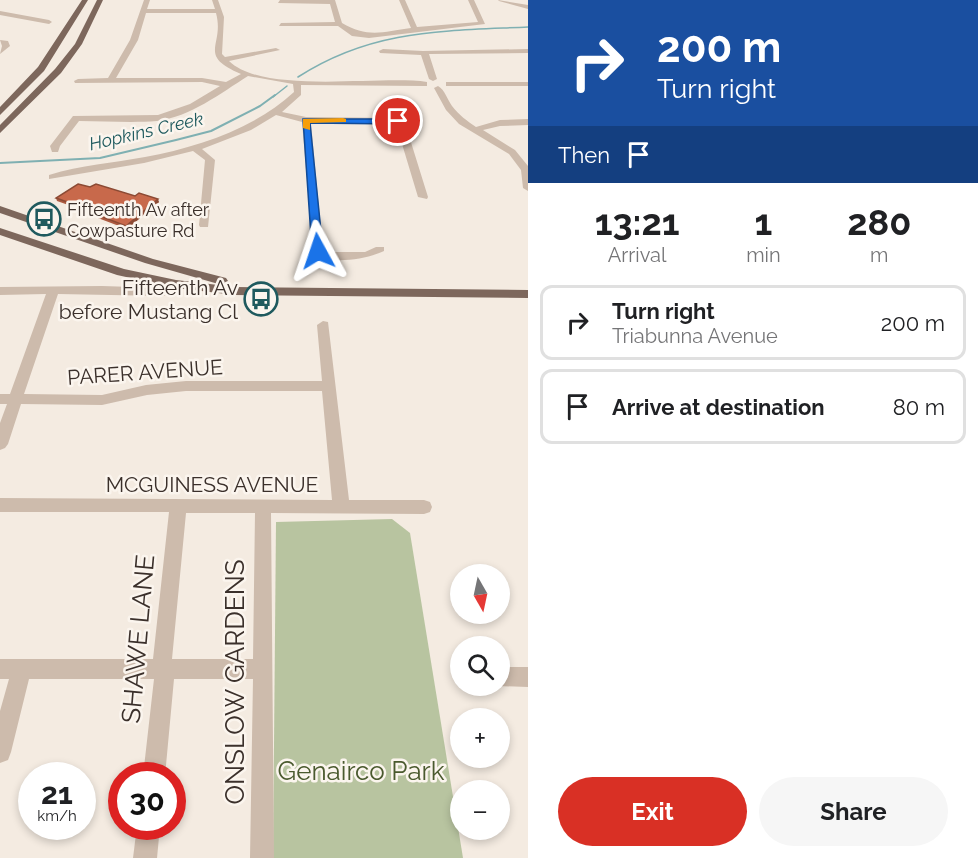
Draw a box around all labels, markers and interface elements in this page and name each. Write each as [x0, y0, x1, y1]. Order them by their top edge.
text: 200 m [657, 23, 781, 72]
icon: right [558, 24, 636, 102]
text: Turn right [657, 73, 776, 104]
pin [372, 95, 423, 146]
icon: arrive [381, 104, 414, 137]
water label: Hopkins Creek [87, 108, 206, 154]
icon: arrive [622, 138, 655, 171]
text: Then [558, 142, 610, 168]
place label: Fifteenth Av after Cowpasture Rd [67, 199, 210, 241]
bus stop icon: Fifteenth Av after Cowpasture Rd [26, 201, 62, 237]
text: 13:21 [595, 201, 680, 243]
text: 1 [754, 201, 772, 243]
text: 280 [847, 201, 911, 243]
position arrow [286, 219, 350, 283]
text: Arrival [608, 243, 666, 267]
text: min [746, 243, 781, 267]
text: m [870, 243, 888, 267]
place label: Fifteenth Av before Mustang Cl [59, 275, 238, 324]
bus stop icon: Fifteenth Av before Mustang Cl [243, 281, 279, 317]
text: Turn right [612, 298, 715, 324]
icon: right [561, 306, 594, 339]
text: 200 m [881, 310, 945, 336]
text: Triabunna Avenue [612, 324, 778, 348]
street label: PARER AVENUE [66, 354, 224, 390]
icon: arrive [561, 390, 594, 423]
text: Arrive at destination [612, 394, 825, 420]
text: 80 m [893, 394, 945, 420]
street label: MCGUINESS AVENUE [106, 472, 318, 497]
street label: SHAWE LANE [116, 553, 160, 725]
street label: ONSLOW GARDENS [220, 560, 250, 805]
north arrow [450, 564, 510, 624]
map controls [450, 564, 510, 840]
button: search [450, 636, 510, 696]
button: + [450, 708, 510, 768]
park label: Genairco Park [278, 756, 445, 786]
speed limit sign: 30 [108, 762, 186, 840]
text: 21 [41, 776, 73, 811]
button: Exit [558, 777, 747, 846]
button: Share [759, 777, 948, 846]
button: − [450, 780, 510, 840]
text: km/h [37, 807, 77, 825]

